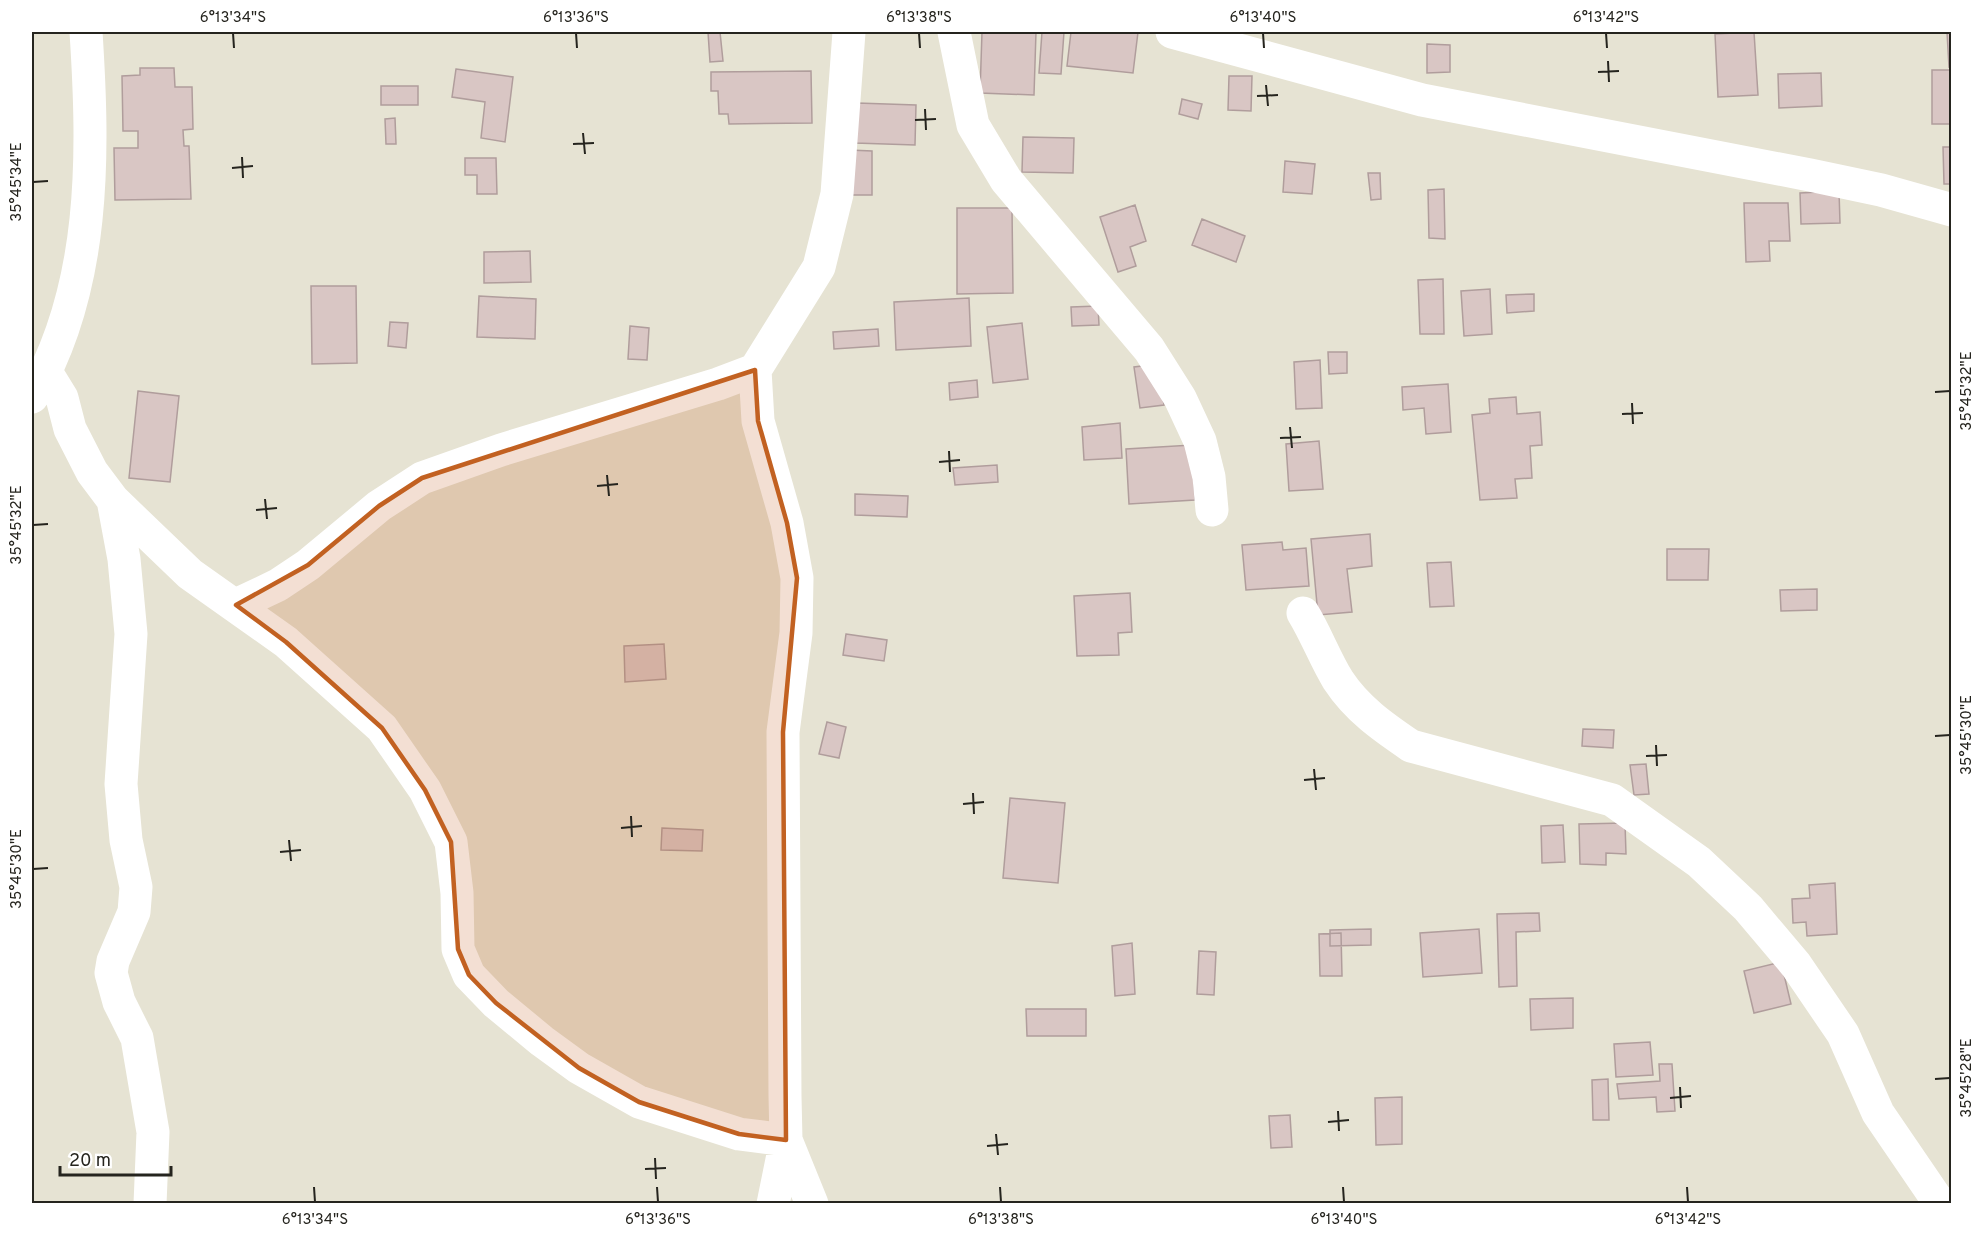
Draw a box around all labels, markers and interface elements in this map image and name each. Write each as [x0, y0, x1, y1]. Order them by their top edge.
text: 6°13'34"S [200, 9, 266, 28]
text: 6°13'36"S [543, 9, 609, 28]
text: 6°13'38"S [886, 9, 952, 28]
text: 6°13'40"S [1230, 9, 1296, 28]
text: 6°13'42"S [1573, 9, 1639, 28]
text: 35°45'34"E [8, 142, 27, 222]
text: 35°45'32"E [1958, 351, 1977, 431]
text: 35°45'32"E [8, 485, 27, 565]
text: 35°45'30"E [1958, 695, 1977, 775]
text: 35°45'30"E [8, 829, 27, 909]
text: 35°45'28"E [1958, 1038, 1977, 1118]
scale bar [60, 1139, 171, 1177]
text: 20 m [69, 1150, 111, 1173]
text: 6°13'34"S [282, 1211, 348, 1230]
text: 6°13'36"S [625, 1211, 691, 1230]
text: 6°13'38"S [968, 1211, 1034, 1230]
text: 6°13'40"S [1311, 1211, 1377, 1230]
text: 6°13'42"S [1655, 1211, 1721, 1230]

